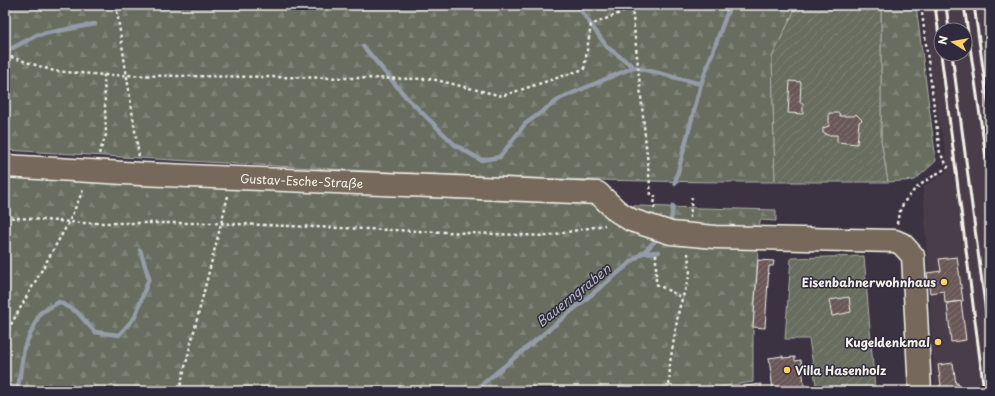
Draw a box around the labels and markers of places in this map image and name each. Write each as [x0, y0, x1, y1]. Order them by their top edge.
place label: Eisenbahnerwohnhaus [802, 273, 936, 291]
marker: Eisenbahnerwohnhaus [939, 277, 949, 287]
place label: Kugeldenkmal [845, 333, 930, 351]
marker: Kugeldenkmal [933, 337, 943, 347]
place label: Villa Hasenholz [795, 361, 886, 379]
marker: Villa Hasenholz [782, 365, 792, 375]

